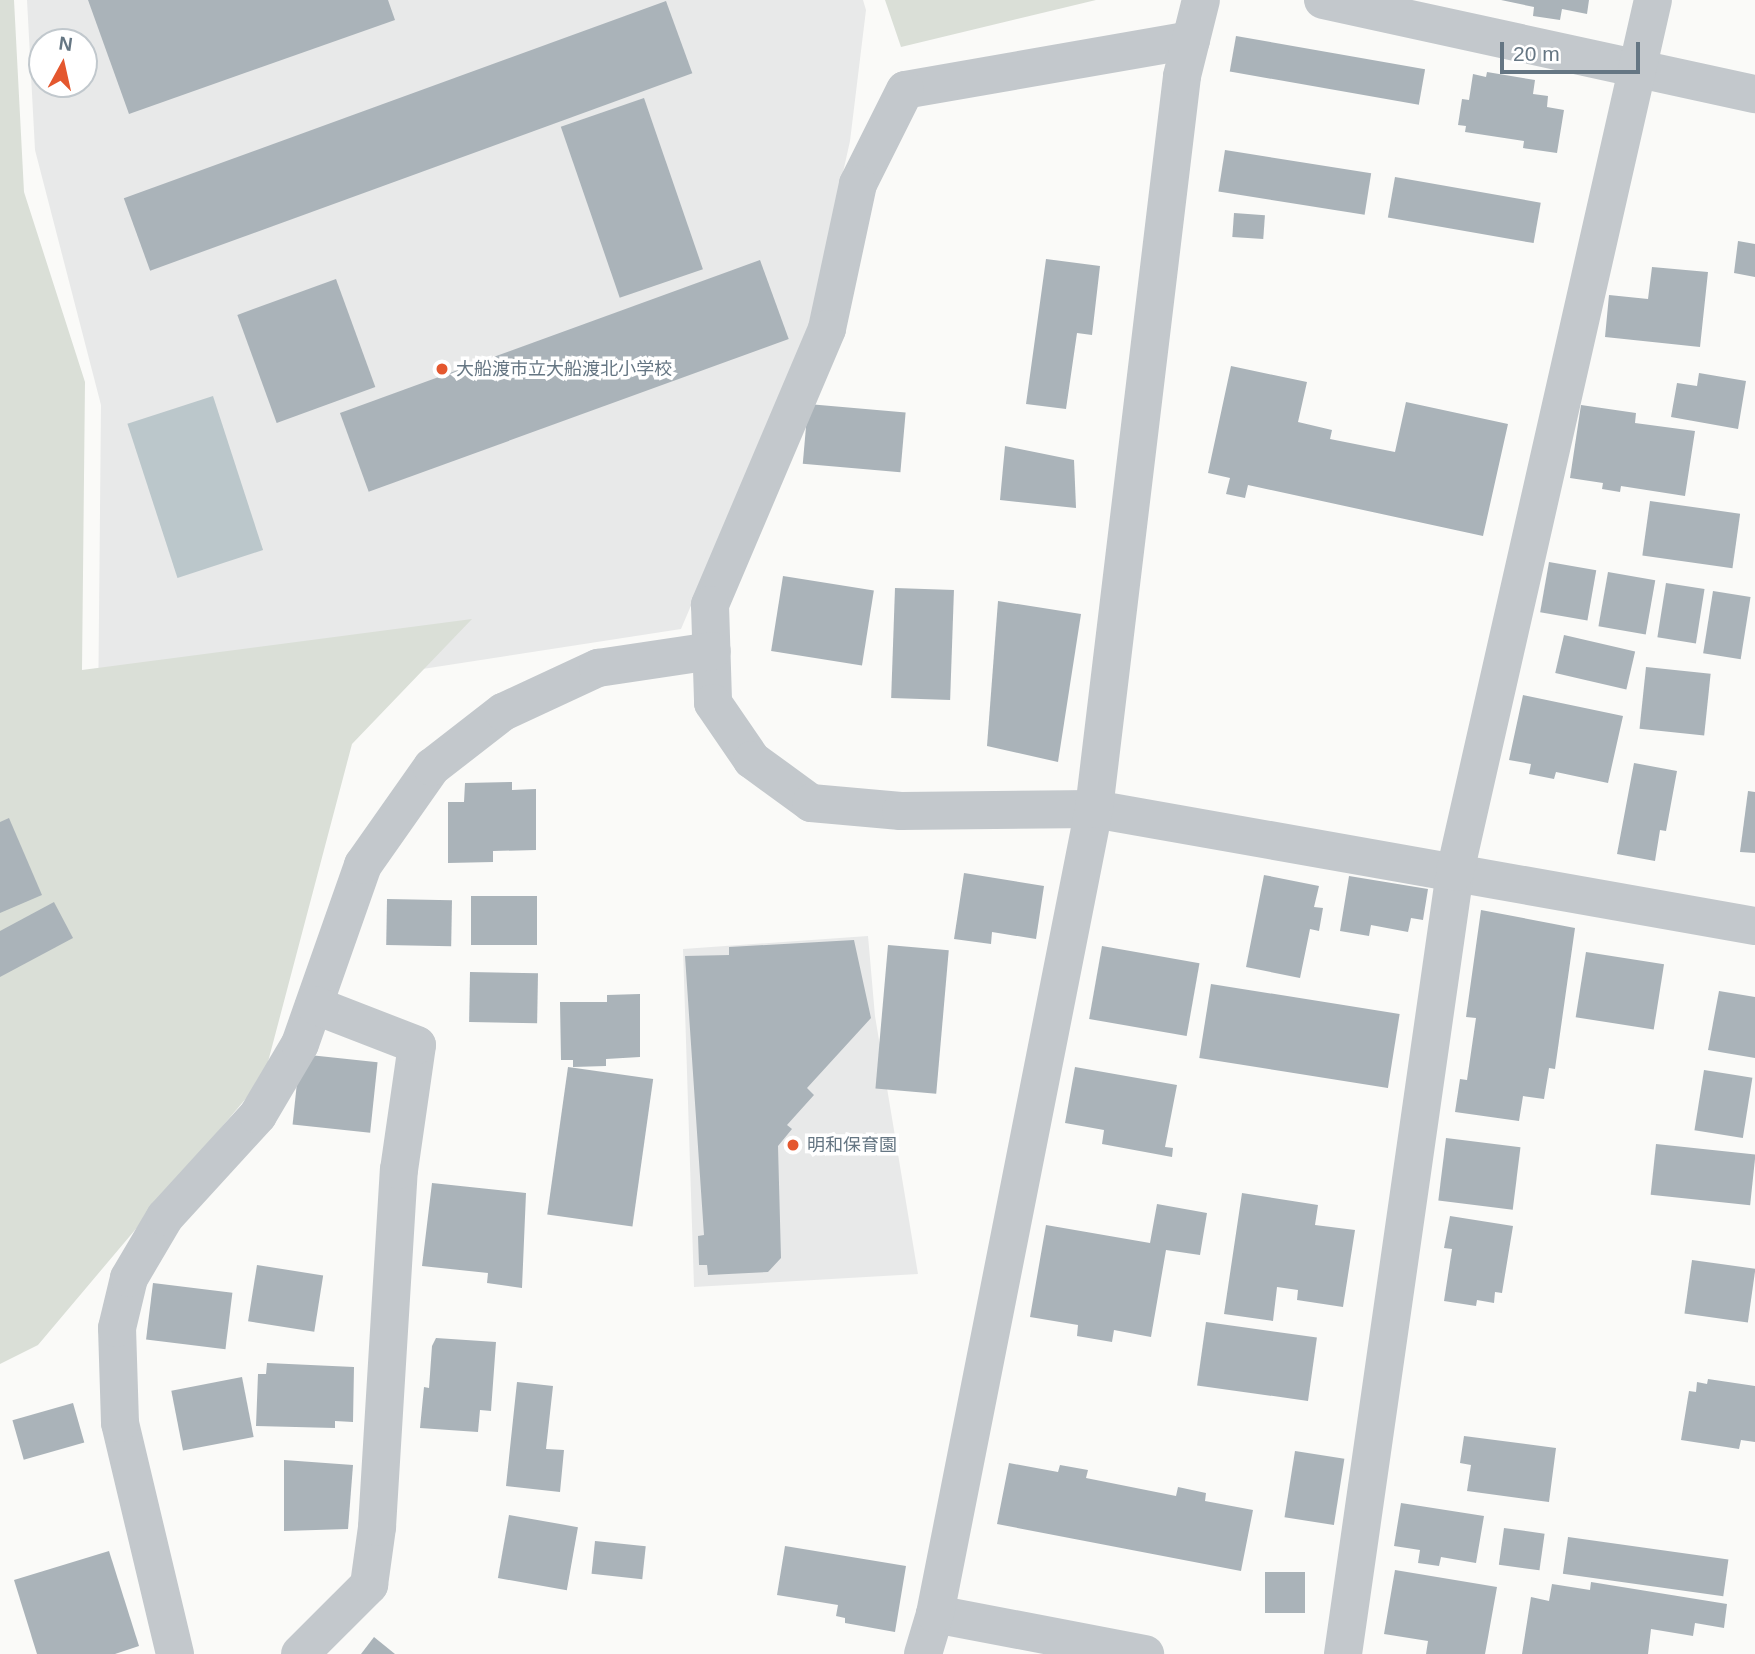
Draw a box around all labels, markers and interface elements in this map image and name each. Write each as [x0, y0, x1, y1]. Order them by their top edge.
north arrow [28, 28, 98, 98]
scale bar [1503, 28, 1643, 72]
text: N [57, 32, 74, 55]
text: 20 m [1513, 42, 1560, 65]
place label: 大船渡市立大船渡北小学校 [456, 358, 672, 380]
marker: 大船渡市立大船渡北小学校 [434, 361, 450, 377]
place label: 明和保育園 [807, 1134, 897, 1156]
marker: 明和保育園 [785, 1137, 801, 1153]

